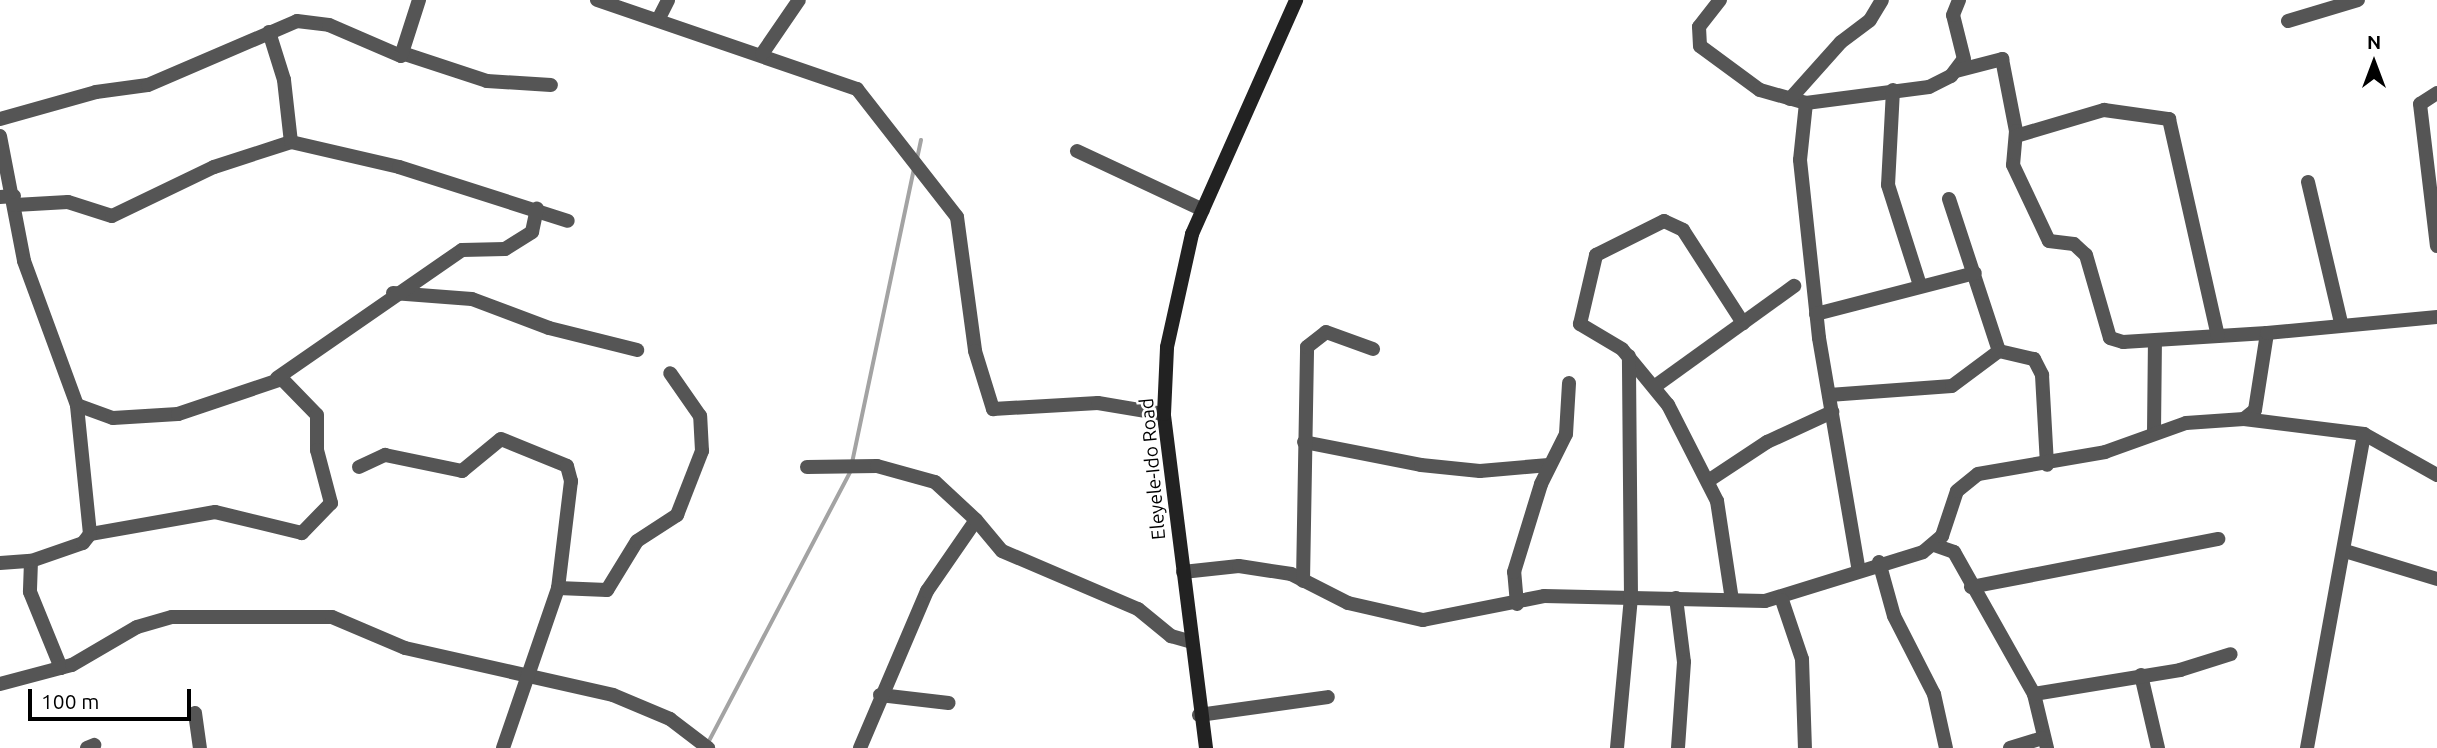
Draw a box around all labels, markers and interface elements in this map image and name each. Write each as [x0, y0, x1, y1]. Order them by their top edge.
north arrow [2339, 28, 2409, 98]
text: N [2367, 31, 2381, 53]
street label: Eleyele-Ido Road [1135, 397, 1171, 541]
scale bar [32, 674, 194, 718]
text: 100 m [41, 689, 99, 713]

